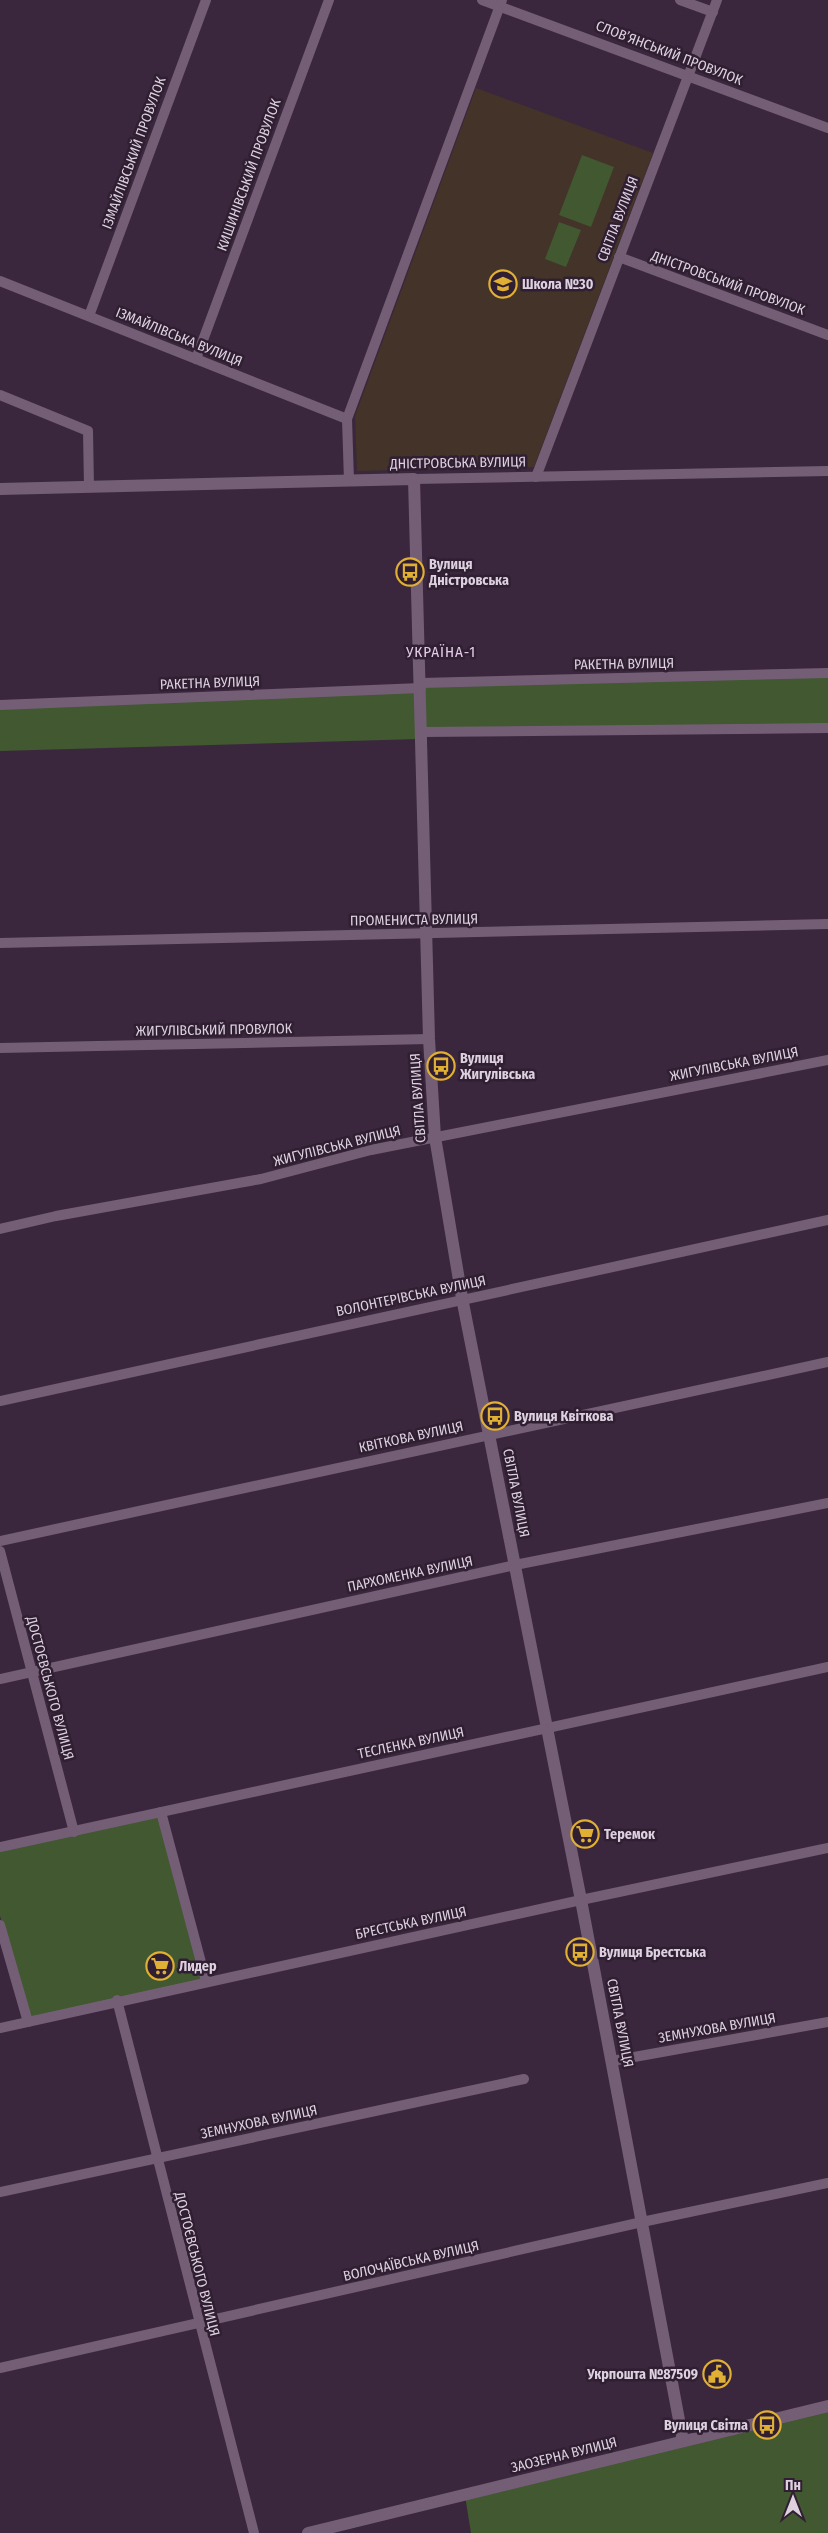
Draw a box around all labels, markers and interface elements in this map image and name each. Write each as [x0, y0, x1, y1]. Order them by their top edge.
street label: СЛОВ’ЯНСЬКИЙ ПРОВУЛОК [593, 17, 745, 89]
street label: ІЗМАЙЛІВСЬКИЙ ПРОВУЛОК [99, 74, 170, 231]
street label: КИШИНІВСЬКИЙ ПРОВУЛОК [214, 96, 285, 253]
street label: СВІТЛА ВУЛИЦЯ [594, 174, 642, 264]
street label: ДНІСТРОВСЬКИЙ ПРОВУЛОК [648, 247, 808, 319]
school or university icon: Школа №30 [488, 269, 518, 299]
place label: Школа №30 [522, 276, 594, 293]
street label: ІЗМАЙЛІВСЬКА ВУЛИЦЯ [113, 304, 245, 370]
street label: ДНІСТРОВСЬКА ВУЛИЦЯ [389, 453, 526, 473]
place label: Вулиця Дністровська [428, 556, 509, 589]
bus stop icon: Вулиця Дністровська [395, 557, 425, 587]
district label: УКРАЇНА-1 [405, 643, 476, 661]
street label: РАКЕТНА ВУЛИЦЯ [574, 655, 674, 673]
street label: РАКЕТНА ВУЛИЦЯ [160, 673, 260, 693]
street label: ПРОМЕНИСТА ВУЛИЦЯ [350, 910, 478, 930]
street label: ЖИГУЛІВСЬКИЙ ПРОВУЛОК [136, 1020, 293, 1040]
street label: ЖИГУЛІВСЬКА ВУЛИЦЯ [668, 1043, 800, 1085]
place label: Вулиця Жигулівська [459, 1050, 535, 1083]
bus stop icon: Вулиця Жигулівська [426, 1051, 456, 1081]
street label: СВІТЛА ВУЛИЦЯ [406, 1053, 430, 1143]
street label: ЖИГУЛІВСЬКА ВУЛИЦЯ [272, 1122, 402, 1170]
street label: ВОЛОНТЕРІВСЬКА ВУЛИЦЯ [335, 1272, 487, 1320]
bus stop icon: Вулиця Квіткова [480, 1401, 510, 1431]
place label: Вулиця Квіткова [514, 1408, 613, 1425]
street label: КВІТКОВА ВУЛИЦЯ [357, 1418, 465, 1456]
street label: СВІТЛА ВУЛИЦЯ [499, 1447, 533, 1539]
street label: ПАРХОМЕНКА ВУЛИЦЯ [346, 1552, 474, 1596]
street label: ДОСТОЄВСЬКОГО ВУЛИЦЯ [22, 1613, 77, 1762]
street label: ТЕСЛЕНКА ВУЛИЦЯ [356, 1723, 466, 1763]
supermarket icon: Теремок [570, 1819, 600, 1849]
place label: Теремок [604, 1826, 656, 1843]
street label: БРЕСТСЬКА ВУЛИЦЯ [354, 1903, 468, 1943]
bus stop icon: Вулиця Брестська [565, 1937, 595, 1967]
place label: Вулиця Брестська [599, 1944, 706, 1961]
supermarket icon: Лидер [145, 1951, 175, 1981]
place label: Лидер [179, 1958, 217, 1975]
street label: СВІТЛА ВУЛИЦЯ [603, 1977, 637, 2069]
street label: ЗЕМНУХОВА ВУЛИЦЯ [657, 2009, 777, 2047]
street label: ЗЕМНУХОВА ВУЛИЦЯ [199, 2101, 319, 2143]
street label: ДОСТОЄВСЬКОГО ВУЛИЦЯ [171, 2189, 223, 2338]
street label: ВОЛОЧАЇВСЬКА ВУЛИЦЯ [341, 2237, 481, 2285]
public building icon: Укрпошта №87509 [702, 2359, 732, 2389]
place label: Укрпошта №87509 [586, 2366, 698, 2383]
bus stop icon: Вулиця Світла [752, 2410, 782, 2440]
place label: Вулиця Світла [664, 2417, 748, 2434]
street label: ЗАОЗЕРНА ВУЛИЦЯ [509, 2434, 619, 2476]
north arrow [768, 2473, 818, 2523]
text: Пн [785, 2477, 801, 2494]

